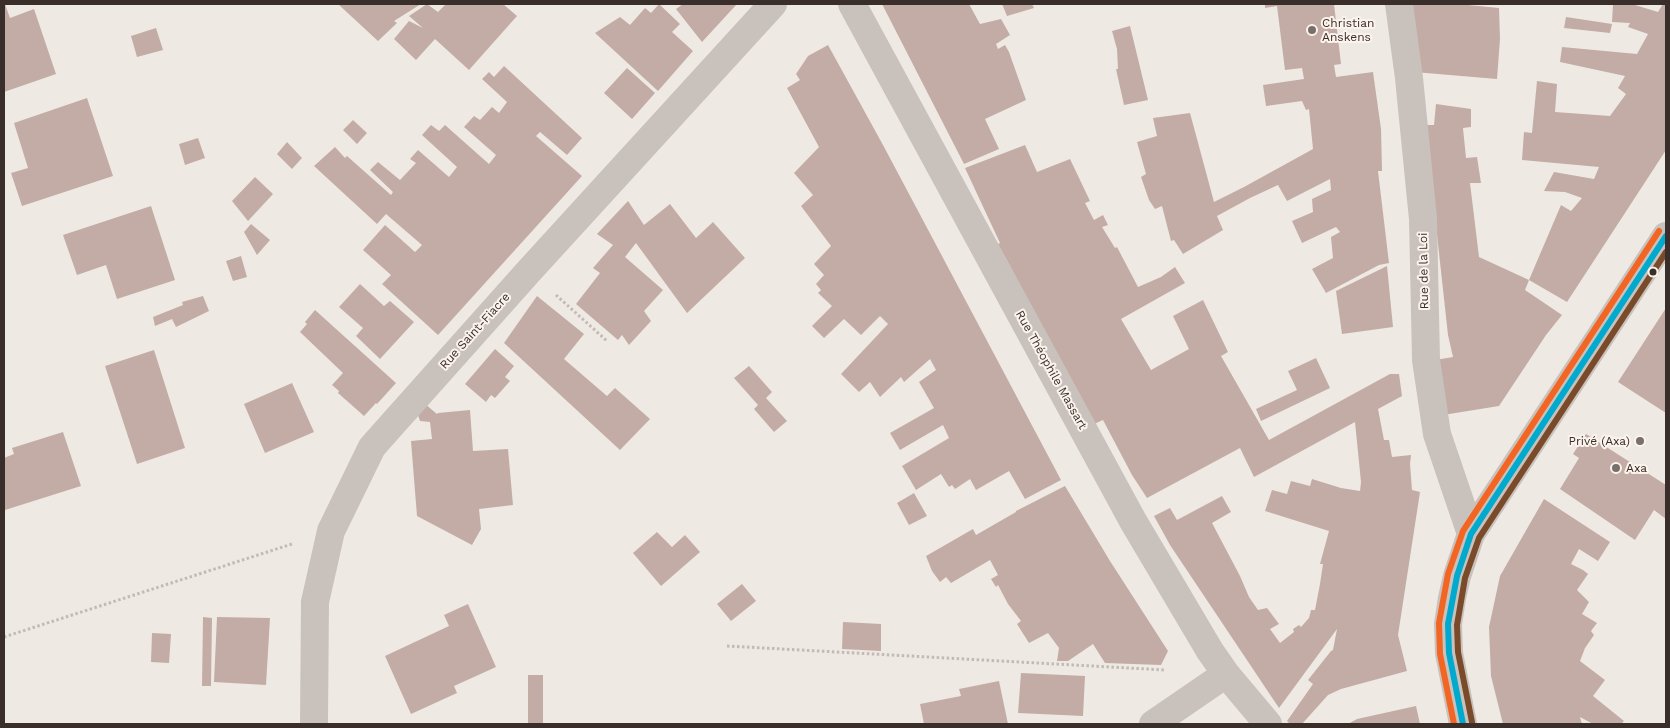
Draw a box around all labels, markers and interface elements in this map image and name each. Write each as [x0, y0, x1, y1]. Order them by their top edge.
place label: Christian Anskens [1322, 16, 1375, 44]
marker: Christian Anskens [1306, 24, 1318, 36]
street label: Rue de la Loi [1416, 233, 1432, 309]
unlabelled marker [1648, 267, 1658, 277]
street label: Rue Saint-Fiacre [437, 290, 513, 372]
street label: Rue Théophile Massart [1012, 308, 1090, 432]
place label: Privé (Axa) [1569, 434, 1630, 448]
marker: Privé (Axa) [1634, 435, 1646, 447]
place label: Axa [1626, 461, 1647, 475]
marker: Axa [1610, 462, 1622, 474]

